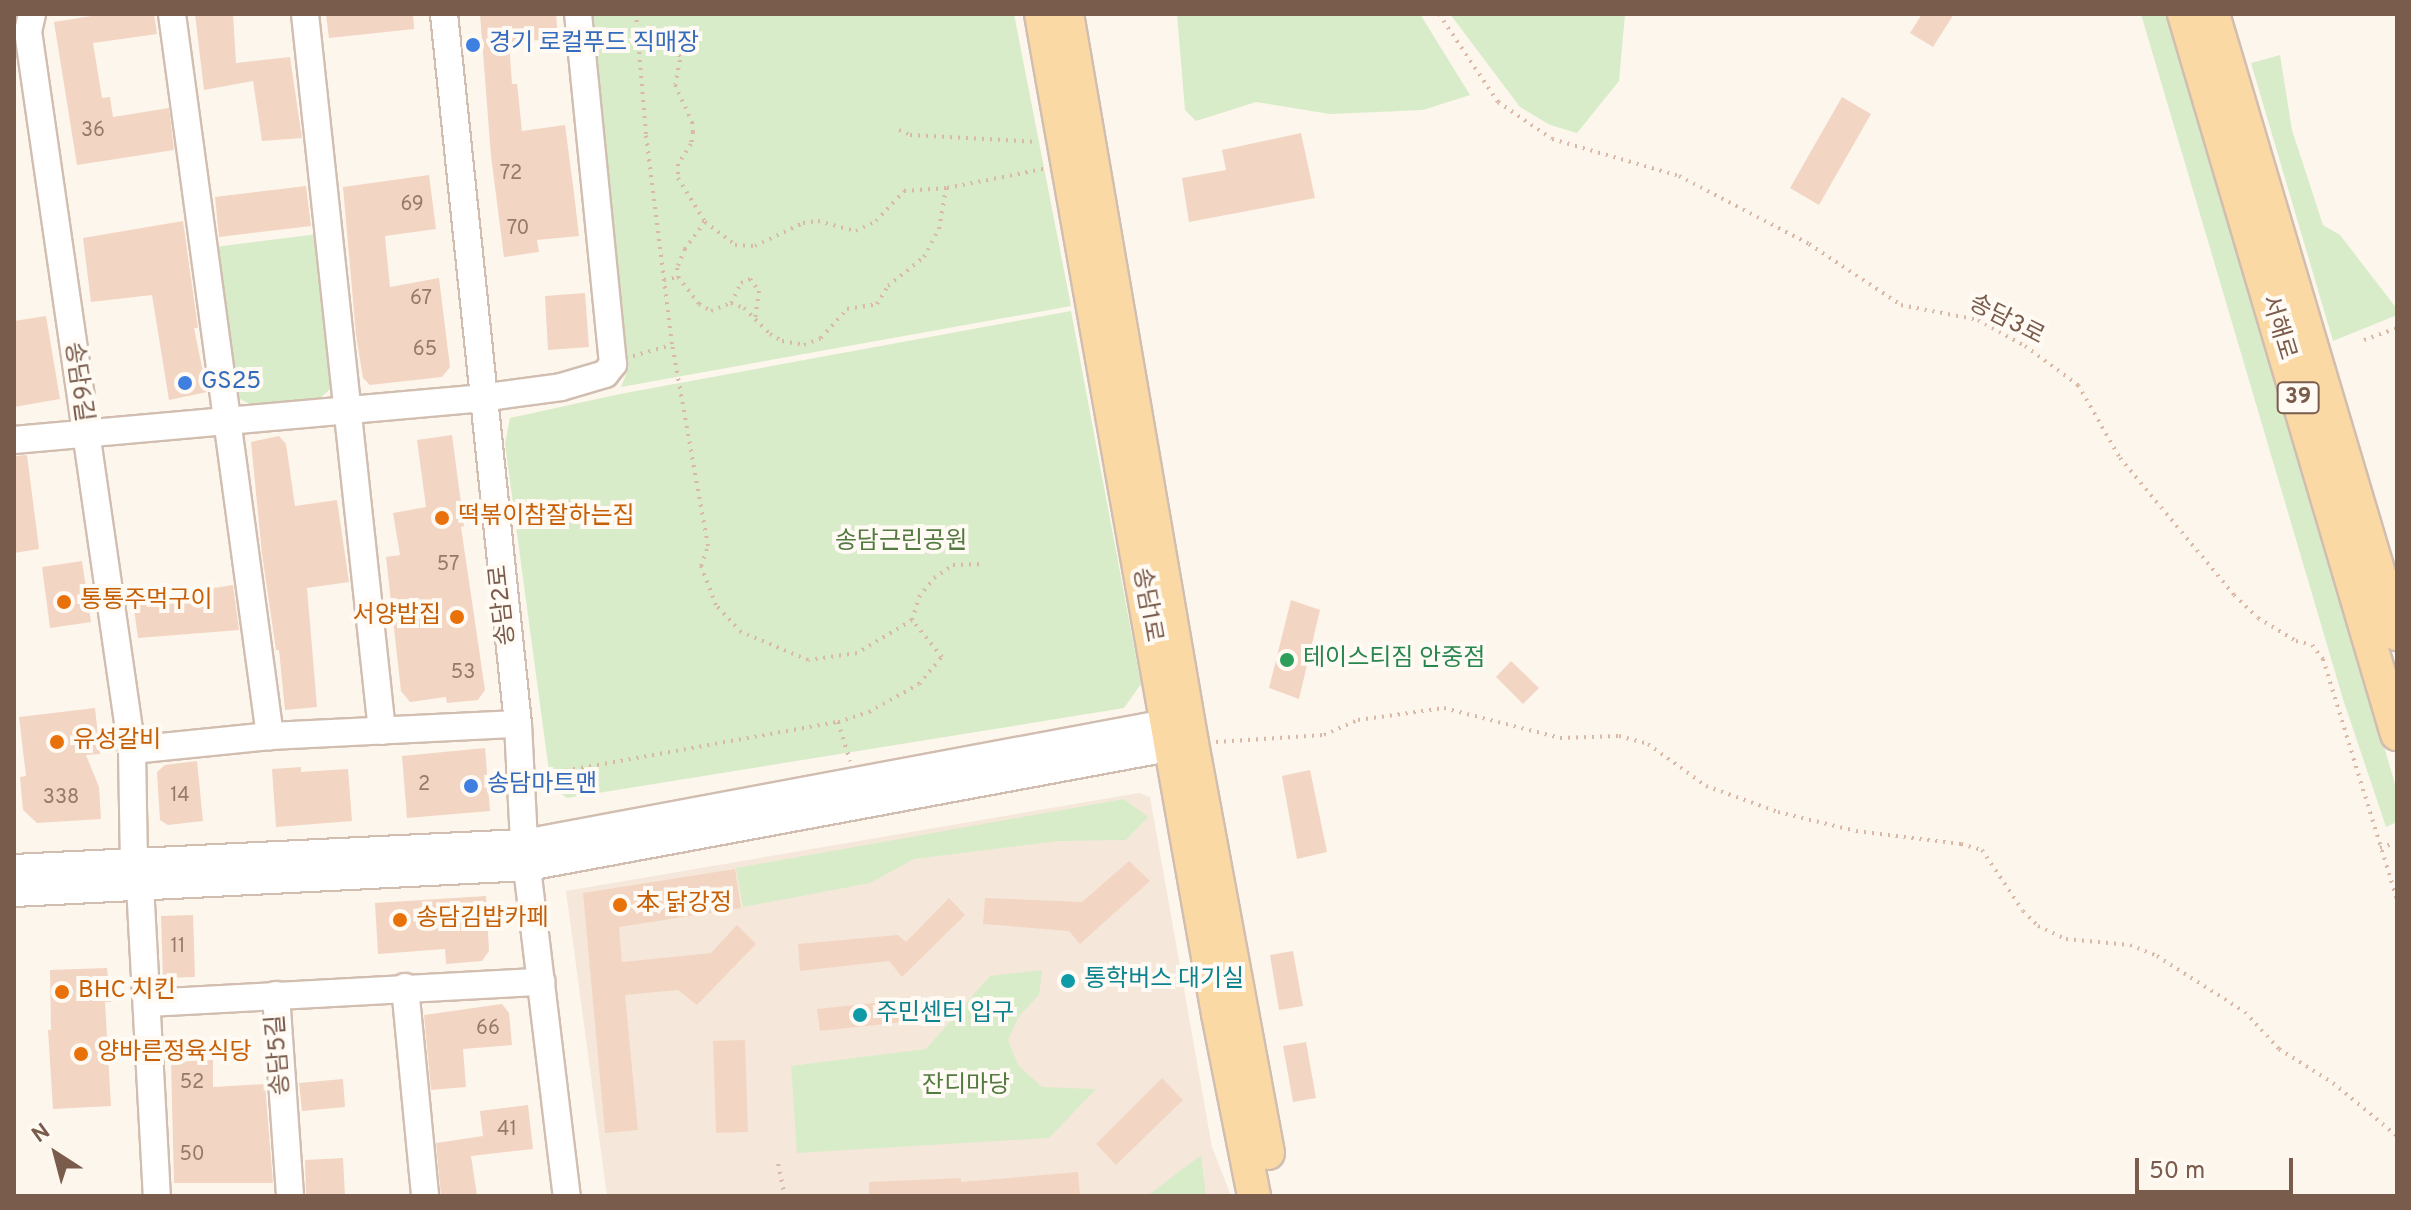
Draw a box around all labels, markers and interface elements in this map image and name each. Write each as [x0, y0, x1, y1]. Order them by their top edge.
place label: 경기 로컬푸드 직매장 [489, 31, 699, 59]
marker: 경기 로컬푸드 직매장 [464, 36, 482, 54]
house number: 36 [81, 119, 105, 143]
house number: 72 [500, 162, 522, 186]
house number: 69 [400, 193, 424, 217]
house number: 70 [507, 217, 529, 241]
house number: 67 [410, 287, 432, 311]
street label: 송담3로 [1964, 290, 2048, 352]
street label: 서해로 [2254, 292, 2300, 364]
house number: 65 [413, 338, 437, 362]
street label: 송담6길 [57, 340, 97, 424]
place label: GS25 [201, 369, 261, 397]
marker: GS25 [176, 374, 194, 392]
road number: 39 [2276, 380, 2320, 416]
place label: 떡볶이참잘하는집 [458, 504, 635, 532]
marker: 떡볶이참잘하는집 [433, 509, 451, 527]
park label: 송담근린공원 [835, 529, 967, 557]
house number: 57 [437, 553, 459, 577]
street label: 송담2로 [485, 563, 523, 647]
street label: 송담1로 [1125, 565, 1167, 645]
place label: 통통주먹구이 [80, 588, 212, 616]
marker: 통통주먹구이 [55, 593, 73, 611]
place label: 서양밥집 [353, 603, 441, 631]
marker: 서양밥집 [448, 608, 466, 626]
place label: 테이스티짐 안중점 [1303, 646, 1485, 674]
marker: 테이스티짐 안중점 [1278, 651, 1296, 669]
house number: 53 [451, 661, 475, 685]
place label: 유성갈비 [73, 728, 161, 756]
marker: 유성갈비 [48, 733, 66, 751]
place label: 송담마트맨 [487, 772, 597, 800]
house number: 2 [418, 773, 430, 797]
marker: 송담마트맨 [462, 777, 480, 795]
house number: 14 [170, 784, 190, 808]
house number: 338 [43, 786, 79, 810]
place label: 本 닭강정 [636, 891, 732, 919]
marker: 本 닭강정 [611, 896, 629, 914]
place label: 송담김밥카페 [416, 906, 548, 934]
marker: 송담김밥카페 [391, 911, 409, 929]
house number: 11 [171, 935, 185, 959]
place label: 통학버스 대기실 [1084, 967, 1244, 995]
marker: 통학버스 대기실 [1059, 972, 1077, 990]
place label: BHC 치킨 [78, 978, 176, 1006]
marker: BHC 치킨 [53, 983, 71, 1001]
place label: 주민센터 입구 [876, 1001, 1014, 1029]
marker: 주민센터 입구 [851, 1006, 869, 1024]
street label: 송담5길 [263, 1014, 297, 1096]
house number: 66 [476, 1017, 500, 1041]
place label: 양바른정육식당 [97, 1040, 252, 1068]
marker: 양바른정육식당 [72, 1045, 90, 1063]
house number: 52 [180, 1071, 204, 1095]
park label: 잔디마당 [922, 1073, 1010, 1101]
north arrow [16, 1114, 96, 1194]
house number: 41 [497, 1118, 517, 1142]
text: N [27, 1119, 56, 1150]
scale bar [2139, 1142, 2297, 1192]
house number: 50 [179, 1143, 205, 1167]
text: 50 m [2149, 1157, 2205, 1187]

